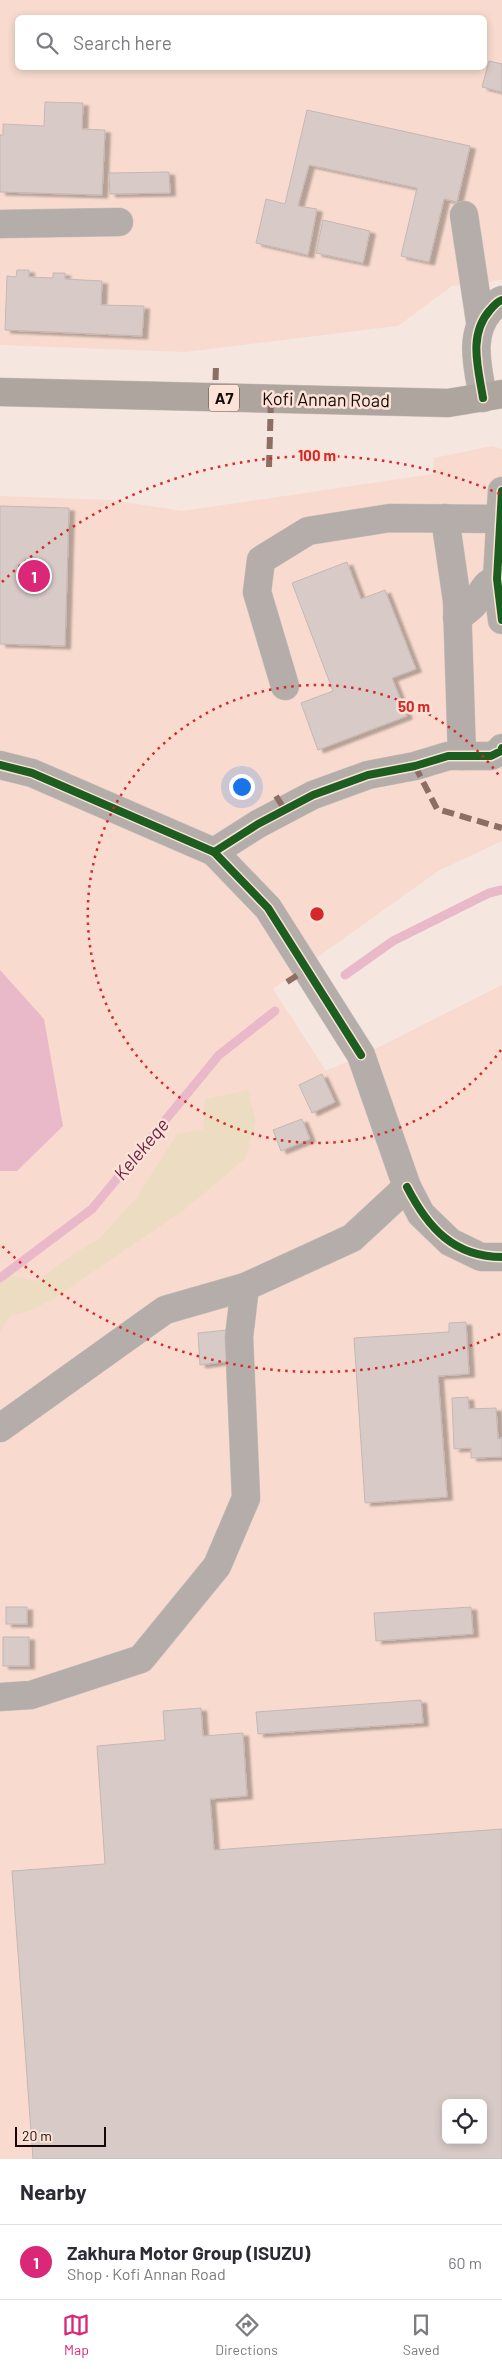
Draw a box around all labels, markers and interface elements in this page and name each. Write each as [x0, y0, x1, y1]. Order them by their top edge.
search box [15, 15, 487, 70]
icon: search [33, 29, 61, 57]
text: Search here [73, 31, 172, 54]
road number: A7 [209, 384, 239, 412]
street label: Kofi Annan Road [262, 387, 390, 411]
text: 100 m [298, 446, 336, 464]
pin: 1 [18, 557, 50, 595]
text: 50 m [398, 697, 430, 715]
your location [229, 774, 255, 800]
centre of rings [308, 905, 326, 923]
water label: Kelekeqe [108, 1113, 173, 1184]
map controls [442, 2099, 487, 2144]
button: locate [442, 2099, 487, 2144]
scale bar [15, 2124, 106, 2147]
text: 20 m [22, 2127, 52, 2144]
text: Nearby [20, 2179, 86, 2204]
text: Zakhura Motor Group (ISUZU) [67, 2241, 310, 2264]
text: 1 [33, 2253, 39, 2272]
text: 60 m [448, 2253, 482, 2272]
text: Shop · Kofi Annan Road [67, 2264, 226, 2283]
tab: Map [62, 2311, 90, 2358]
tab: Directions [215, 2311, 278, 2358]
tab: Saved [403, 2311, 440, 2358]

